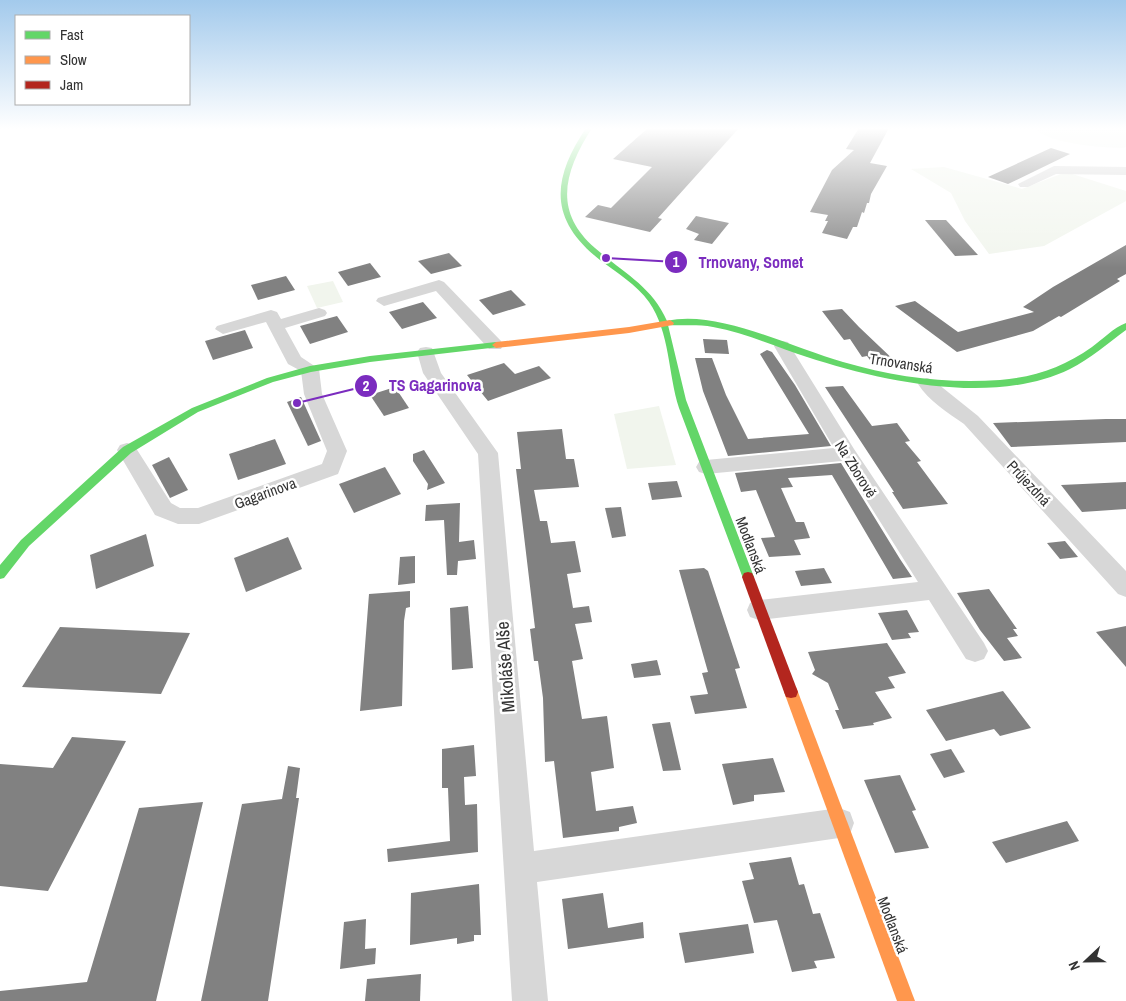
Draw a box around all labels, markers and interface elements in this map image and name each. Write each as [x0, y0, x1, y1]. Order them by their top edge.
legend [15, 15, 190, 105]
text: Fast [60, 24, 84, 45]
text: Slow [60, 49, 87, 70]
text: Jam [60, 74, 83, 95]
callout: Trnovany, Somet [664, 246, 814, 277]
text: 1 [673, 251, 680, 272]
text: Trnovany, Somet [699, 251, 804, 273]
street label: Trnovanská [868, 348, 934, 378]
callout: TS Gagarinova [353, 370, 491, 401]
text: TS Gagarinova [389, 374, 482, 396]
text: 2 [363, 375, 370, 396]
street label: Na Zborově [830, 436, 882, 502]
street label: Průjezdná [1002, 456, 1056, 511]
street label: Gagarinova [231, 472, 299, 514]
street label: Modlanská [731, 513, 772, 577]
street label: Mikoláše Alše [489, 621, 521, 713]
street label: Modlanská [873, 893, 914, 957]
north arrow [1061, 936, 1111, 986]
text: N [1064, 959, 1084, 973]

